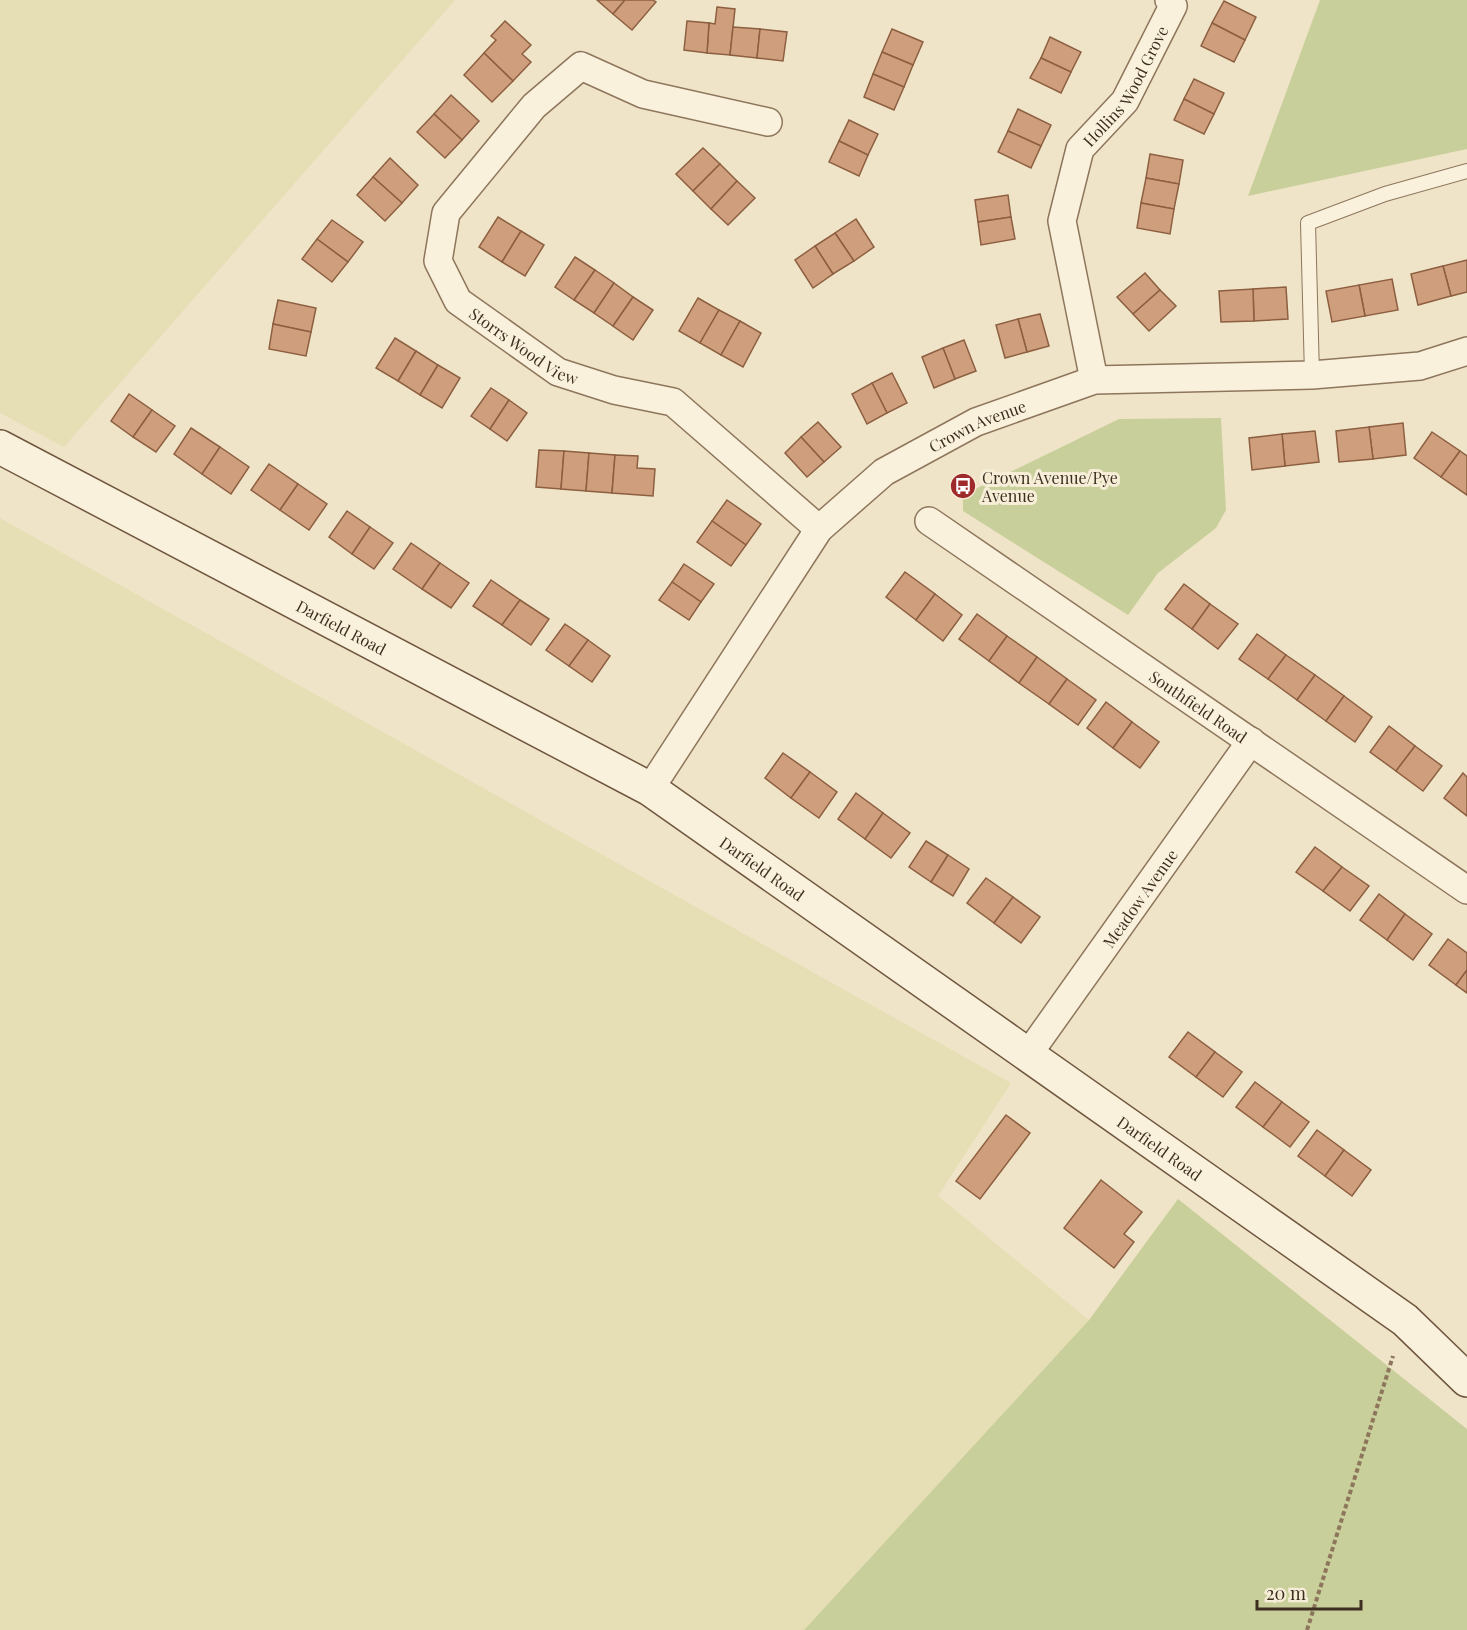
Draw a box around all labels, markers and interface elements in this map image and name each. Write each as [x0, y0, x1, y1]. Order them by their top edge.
street label: Hollins Wood Grove [1078, 22, 1172, 150]
street label: Storrs Wood View [466, 302, 582, 389]
street label: Crown Avenue [925, 395, 1029, 456]
place label: Crown Avenue/Pye Avenue [981, 467, 1118, 506]
bus stop icon: Crown Avenue/Pye Avenue [948, 471, 978, 501]
street label: Darfield Road [293, 594, 390, 659]
street label: Southfield Road [1146, 665, 1252, 747]
street label: Darfield Road [716, 831, 809, 905]
street label: Meadow Avenue [1097, 845, 1182, 951]
street label: Darfield Road [1114, 1111, 1206, 1185]
scale bar [1257, 1573, 1360, 1611]
text: 20 m [1266, 1581, 1306, 1605]

